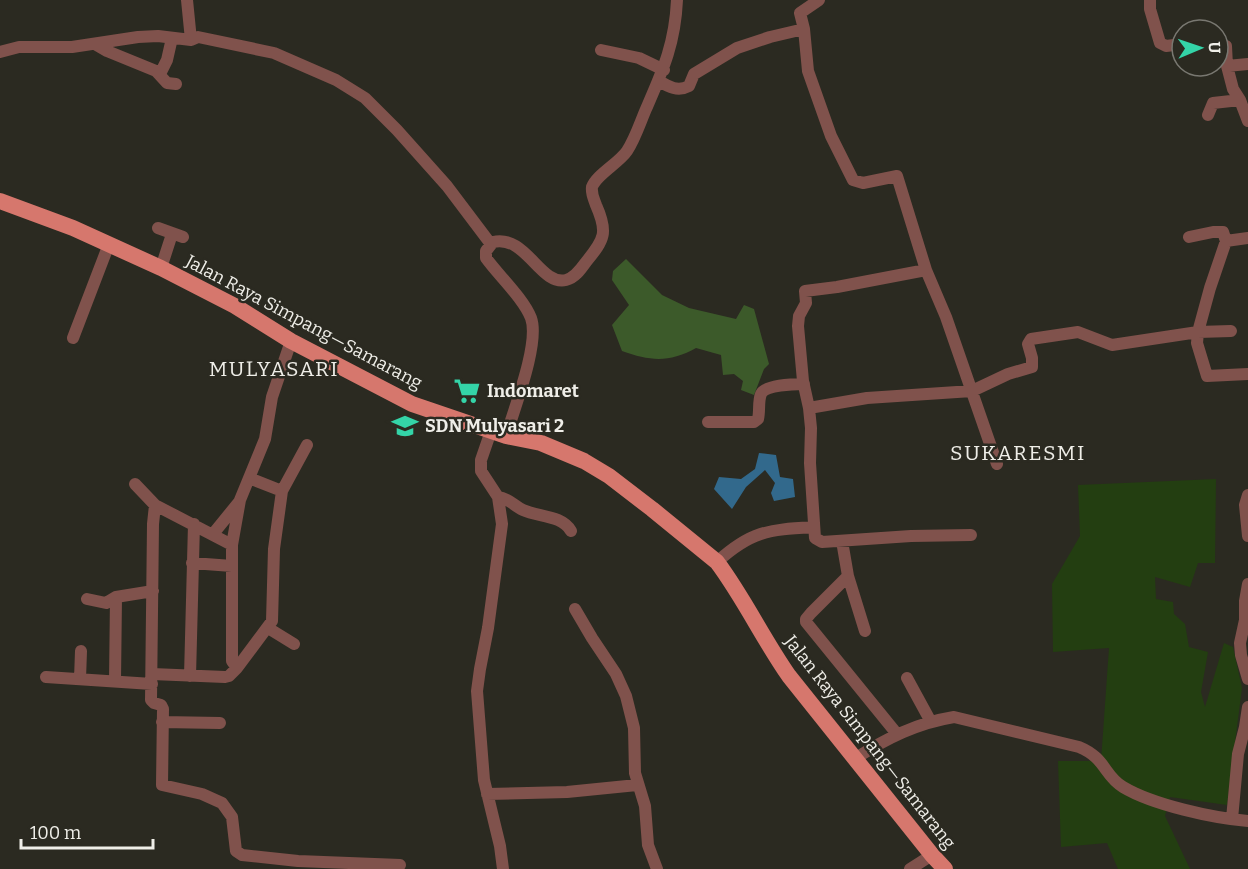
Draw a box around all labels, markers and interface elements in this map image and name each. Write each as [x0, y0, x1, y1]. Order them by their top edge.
north arrow [1170, 18, 1230, 78]
text: U [1205, 41, 1224, 54]
street label: Jalan Raya Simpang—Samarang [181, 250, 426, 394]
district label: MULYASARI [209, 356, 339, 382]
supermarket icon: Indomaret [452, 376, 482, 406]
place label: Indomaret [487, 380, 579, 402]
school or university icon: SDN Mulyasari 2 [390, 411, 420, 441]
place label: SDN Mulyasari 2 [425, 415, 564, 437]
district label: SUKARESMI [950, 440, 1086, 466]
street label: Jalan Raya Simpang—Samarang [779, 630, 960, 853]
scale bar [21, 812, 153, 850]
text: 100 m [30, 822, 81, 844]

